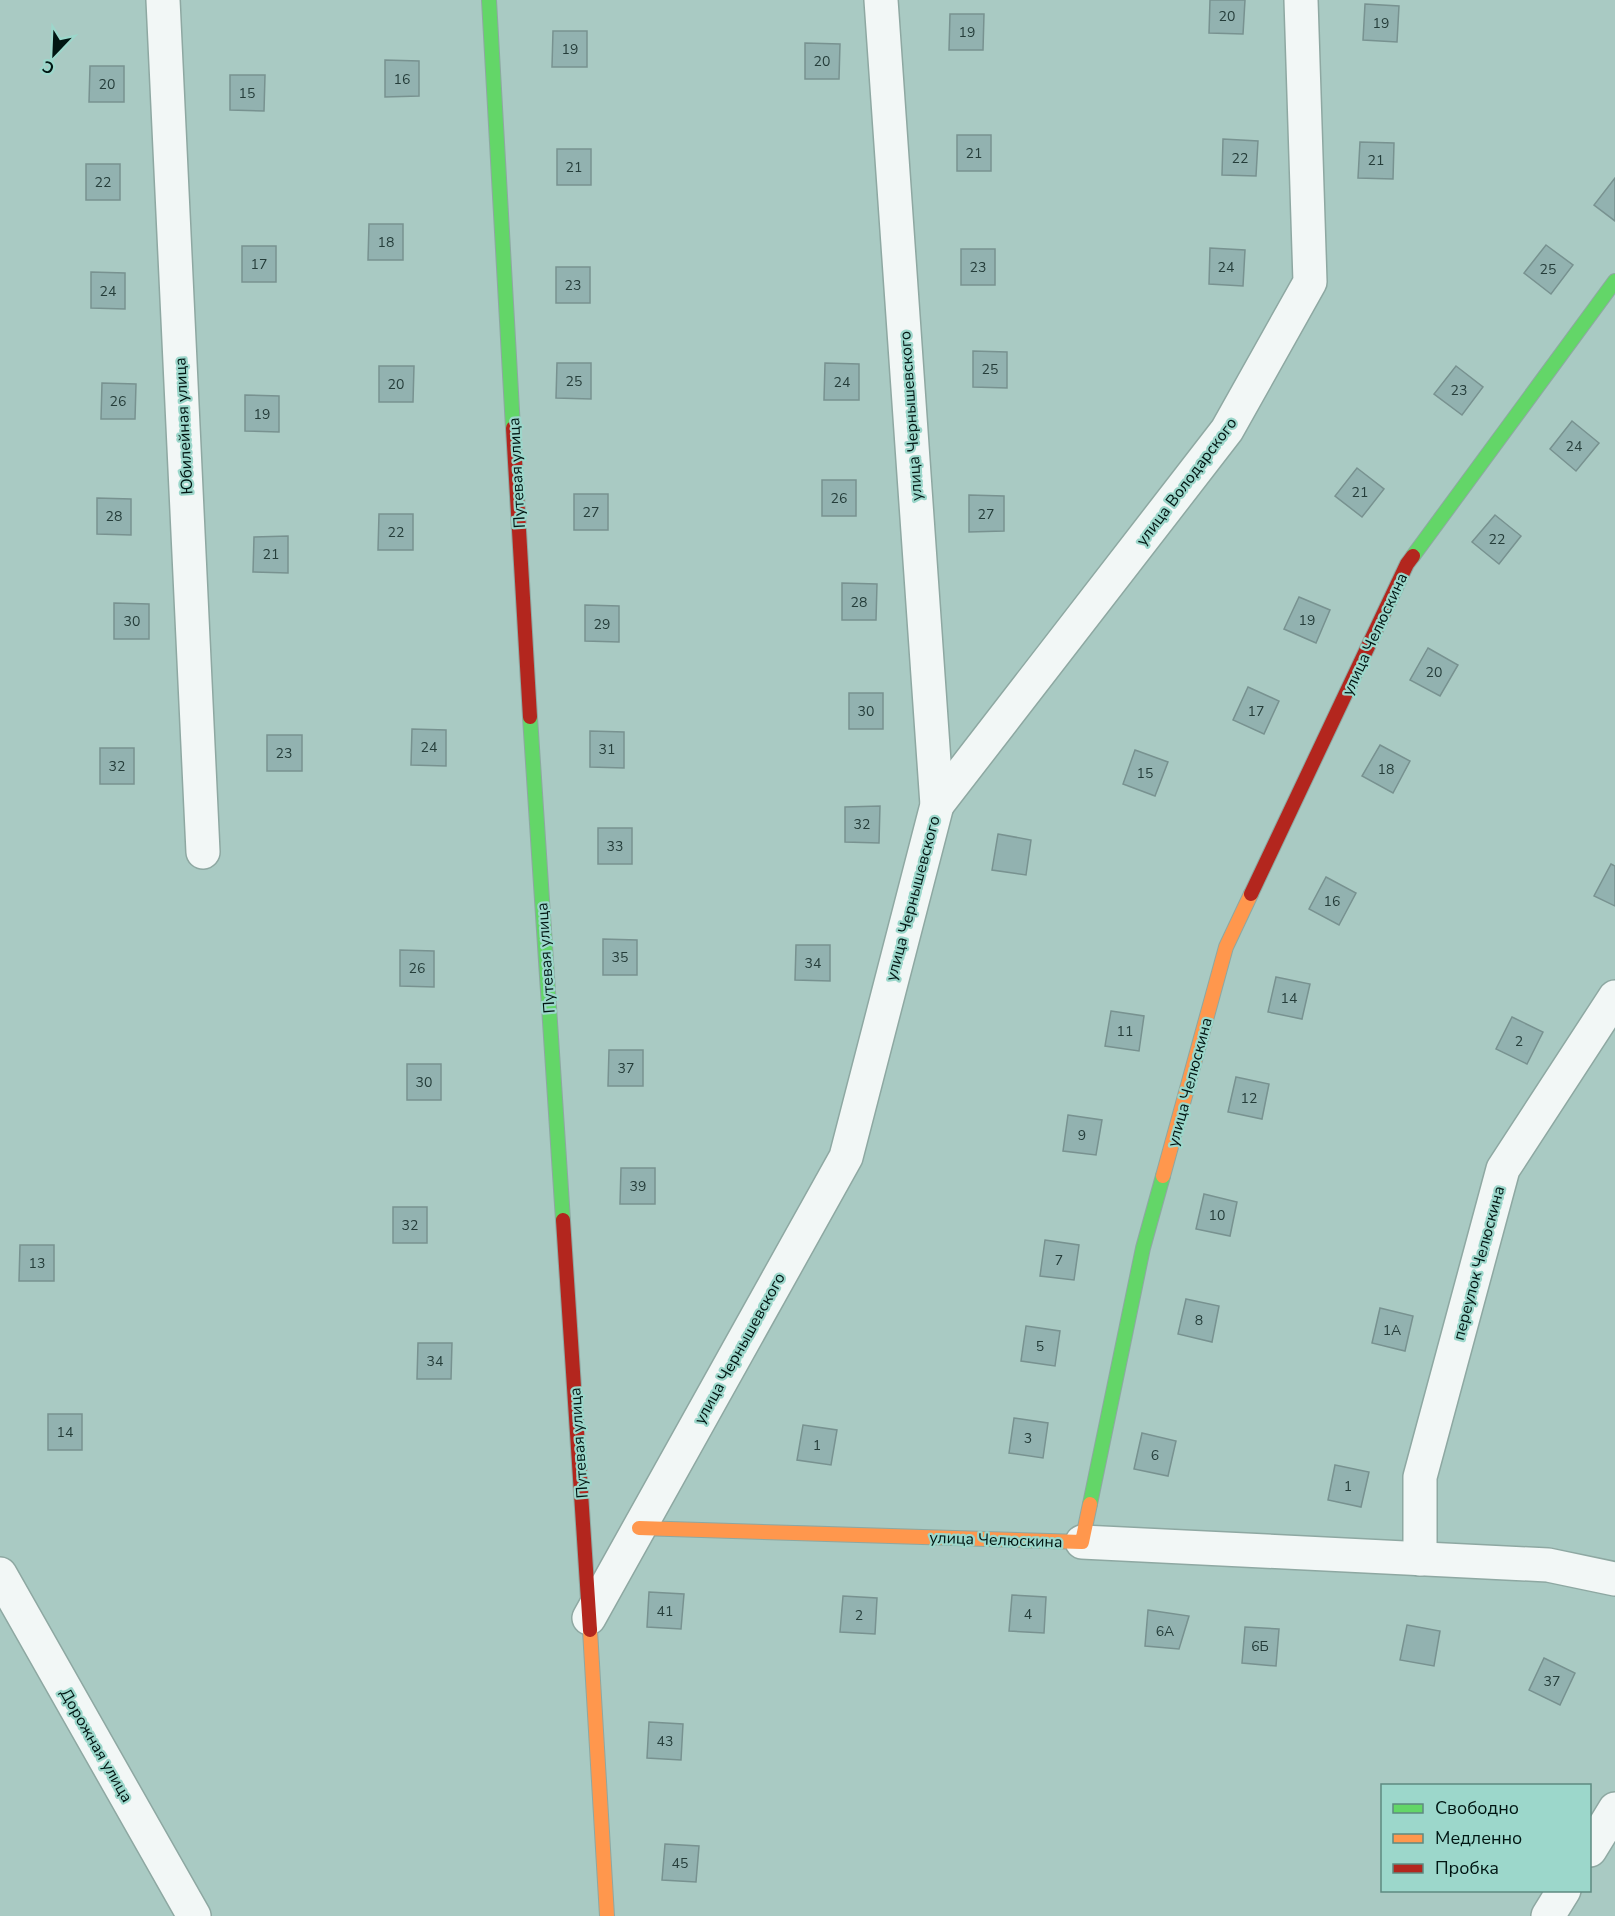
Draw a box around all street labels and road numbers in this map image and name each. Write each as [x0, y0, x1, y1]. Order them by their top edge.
street label: улица Чернышевского [894, 330, 928, 502]
street label: Юбилейная улица [169, 357, 199, 495]
street label: улица Володарского [1131, 413, 1242, 550]
street label: Путевая улица [503, 417, 531, 529]
street label: улица Челюскина [1337, 569, 1413, 699]
street label: улица Чернышевского [880, 813, 946, 983]
street label: Путевая улица [531, 902, 561, 1014]
street label: улица Челюскина [1162, 1015, 1218, 1149]
street label: переулок Челюскина [1448, 1184, 1510, 1343]
street label: улица Чернышевского [689, 1269, 791, 1428]
street label: Путевая улица [564, 1387, 594, 1499]
street label: улица Челюскина [929, 1527, 1063, 1553]
street label: Дорожная улица [55, 1685, 138, 1806]

